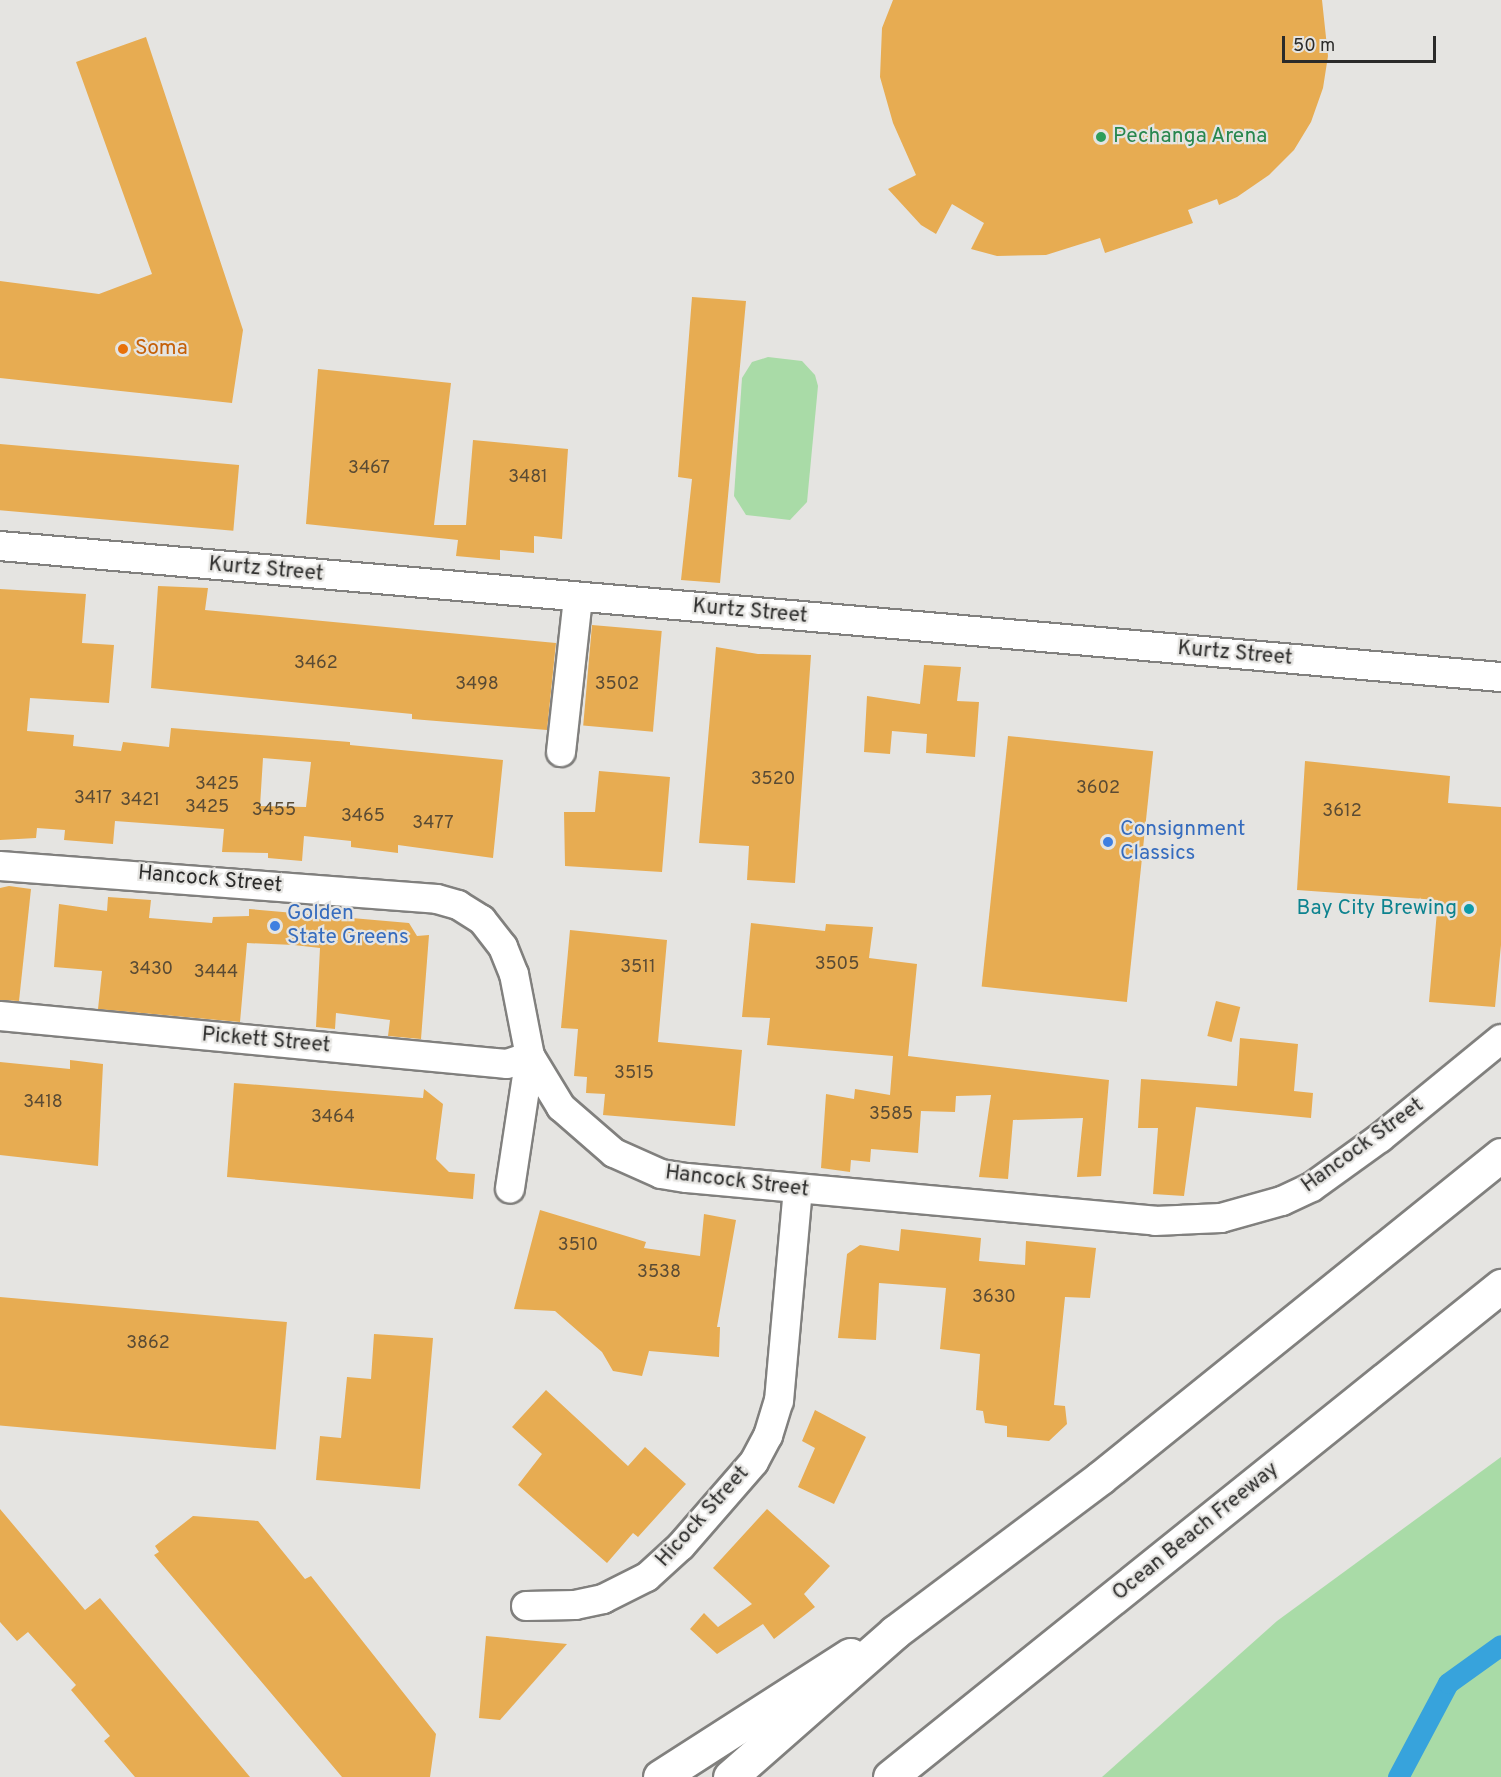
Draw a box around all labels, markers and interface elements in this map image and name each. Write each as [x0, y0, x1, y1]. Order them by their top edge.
scale bar [1285, 24, 1440, 62]
text: 50 m [1293, 35, 1335, 58]
place label: Pechanga Arena [1113, 124, 1268, 150]
marker: Pechanga Arena [1094, 130, 1108, 144]
place label: Soma [135, 336, 188, 362]
marker: Soma [116, 342, 130, 356]
house number: 3467 [348, 458, 390, 480]
house number: 3481 [508, 467, 548, 489]
street label: Kurtz Street [207, 552, 325, 588]
street label: Kurtz Street [691, 594, 809, 630]
street label: Kurtz Street [1176, 636, 1294, 672]
house number: 3462 [294, 653, 338, 675]
house number: 3498 [455, 674, 499, 696]
house number: 3502 [595, 674, 639, 696]
house number: 3520 [751, 769, 795, 791]
house number: 3425 [195, 774, 239, 796]
house number: 3602 [1076, 778, 1120, 800]
house number: 3417 [74, 788, 112, 810]
house number: 3421 [120, 790, 160, 812]
house number: 3425 [185, 797, 229, 819]
house number: 3455 [252, 800, 296, 822]
house number: 3612 [1322, 801, 1362, 823]
house number: 3465 [341, 806, 385, 828]
house number: 3477 [412, 813, 454, 835]
place label: Consignment Classics [1120, 817, 1245, 867]
marker: Consignment Classics [1101, 835, 1115, 849]
street label: Hancock Street [137, 861, 283, 899]
place label: Bay City Brewing [1297, 896, 1457, 922]
place label: Golden State Greens [287, 901, 409, 951]
marker: Bay City Brewing [1462, 902, 1476, 916]
marker: Golden State Greens [268, 919, 282, 933]
house number: 3505 [815, 954, 859, 976]
house number: 3511 [620, 957, 656, 979]
house number: 3430 [129, 959, 173, 981]
house number: 3444 [194, 962, 238, 984]
street label: Pickett Street [201, 1023, 331, 1059]
house number: 3515 [614, 1063, 654, 1085]
house number: 3418 [23, 1092, 63, 1114]
street label: Hancock Street [1297, 1093, 1429, 1199]
house number: 3585 [869, 1104, 913, 1126]
house number: 3464 [311, 1107, 355, 1129]
street label: Hancock Street [664, 1161, 810, 1203]
house number: 3510 [558, 1235, 598, 1257]
house number: 3538 [637, 1262, 681, 1284]
house number: 3630 [972, 1287, 1016, 1309]
house number: 3862 [126, 1333, 170, 1355]
street label: Ocean Beach Freeway [1108, 1457, 1284, 1607]
street label: Hicock Street [651, 1461, 755, 1573]

